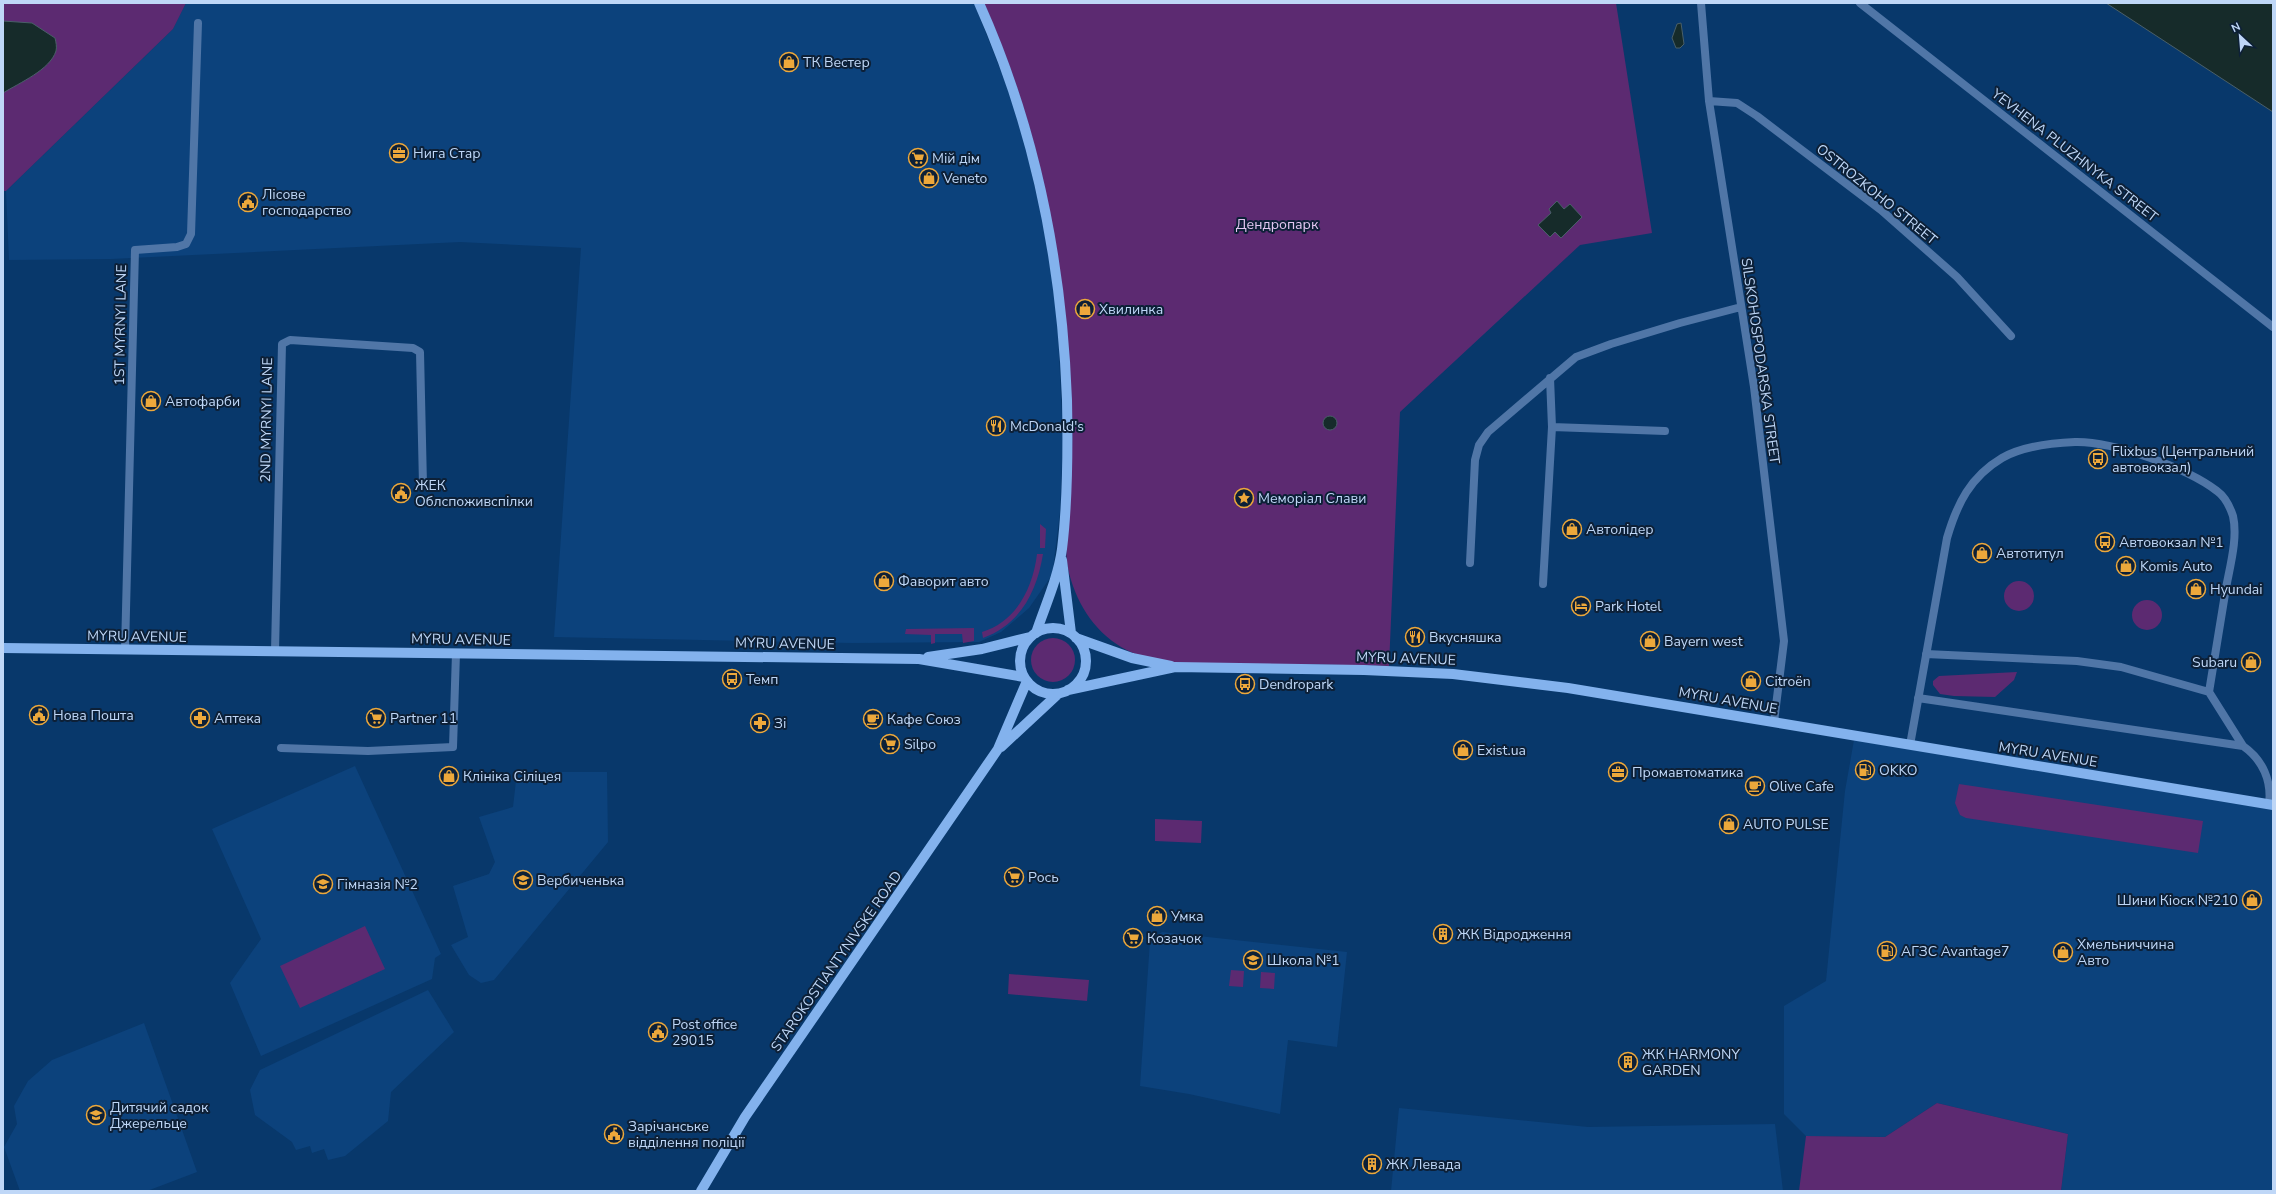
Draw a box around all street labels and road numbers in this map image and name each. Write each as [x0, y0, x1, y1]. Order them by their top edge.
street label: YEVHENA PLUZHNYKA STREET [1987, 84, 2162, 227]
street label: OSTROZKOHO STREET [1812, 140, 1942, 249]
street label: SILSKOHOSPODARSKA STREET [1737, 257, 1784, 466]
street label: 1ST MYRNYI LANE [110, 264, 131, 386]
street label: 2ND MYRNYI LANE [256, 357, 277, 483]
street label: MYRU AVENUE [87, 626, 187, 647]
street label: MYRU AVENUE [411, 629, 511, 650]
street label: MYRU AVENUE [735, 633, 835, 654]
street label: MYRU AVENUE [1356, 647, 1456, 670]
street label: MYRU AVENUE [1677, 682, 1779, 719]
street label: MYRU AVENUE [1997, 737, 2099, 772]
street label: STAROKOSTIANTYNIVSKE ROAD [767, 867, 906, 1055]

